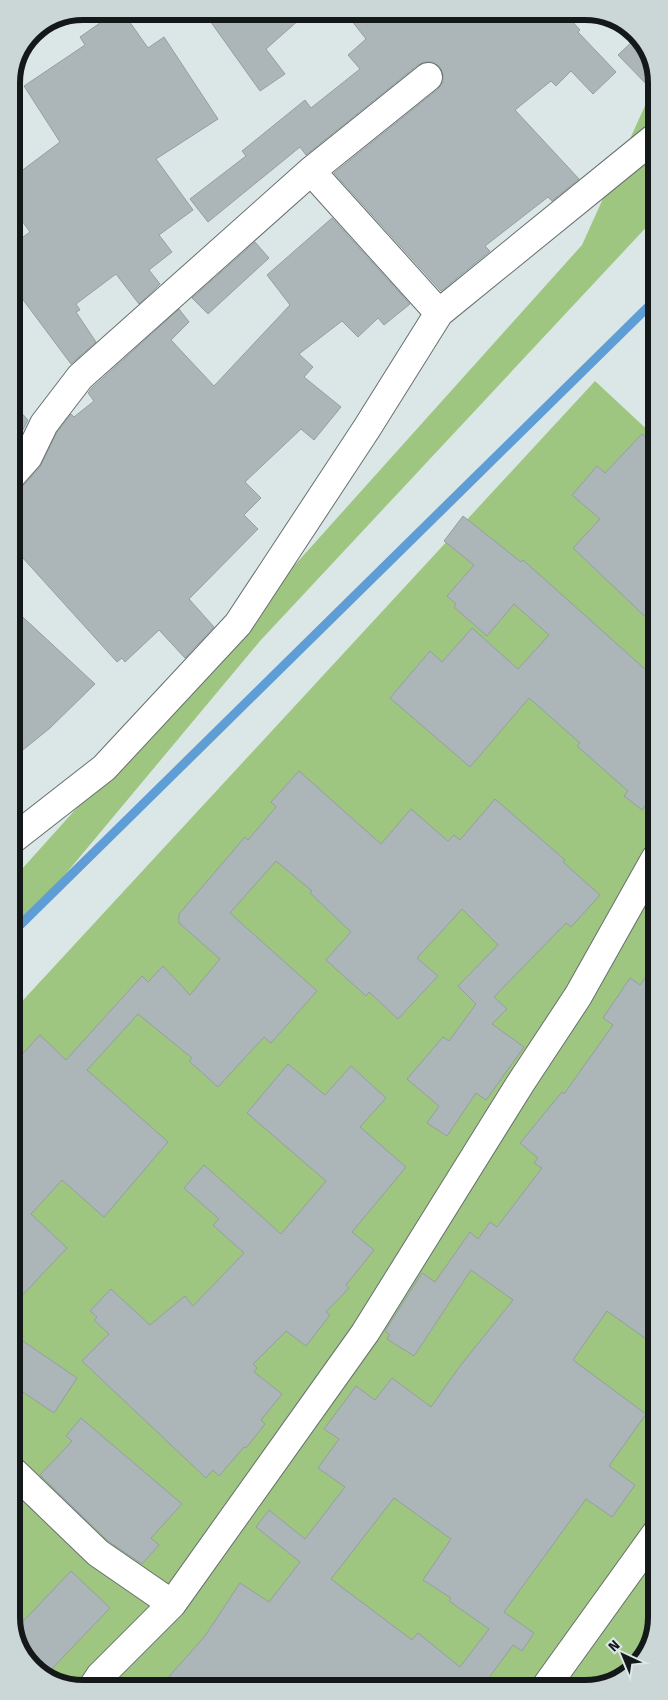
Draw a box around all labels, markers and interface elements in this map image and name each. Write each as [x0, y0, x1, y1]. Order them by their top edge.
north arrow [598, 1630, 648, 1680]
text: N [605, 1637, 624, 1655]

